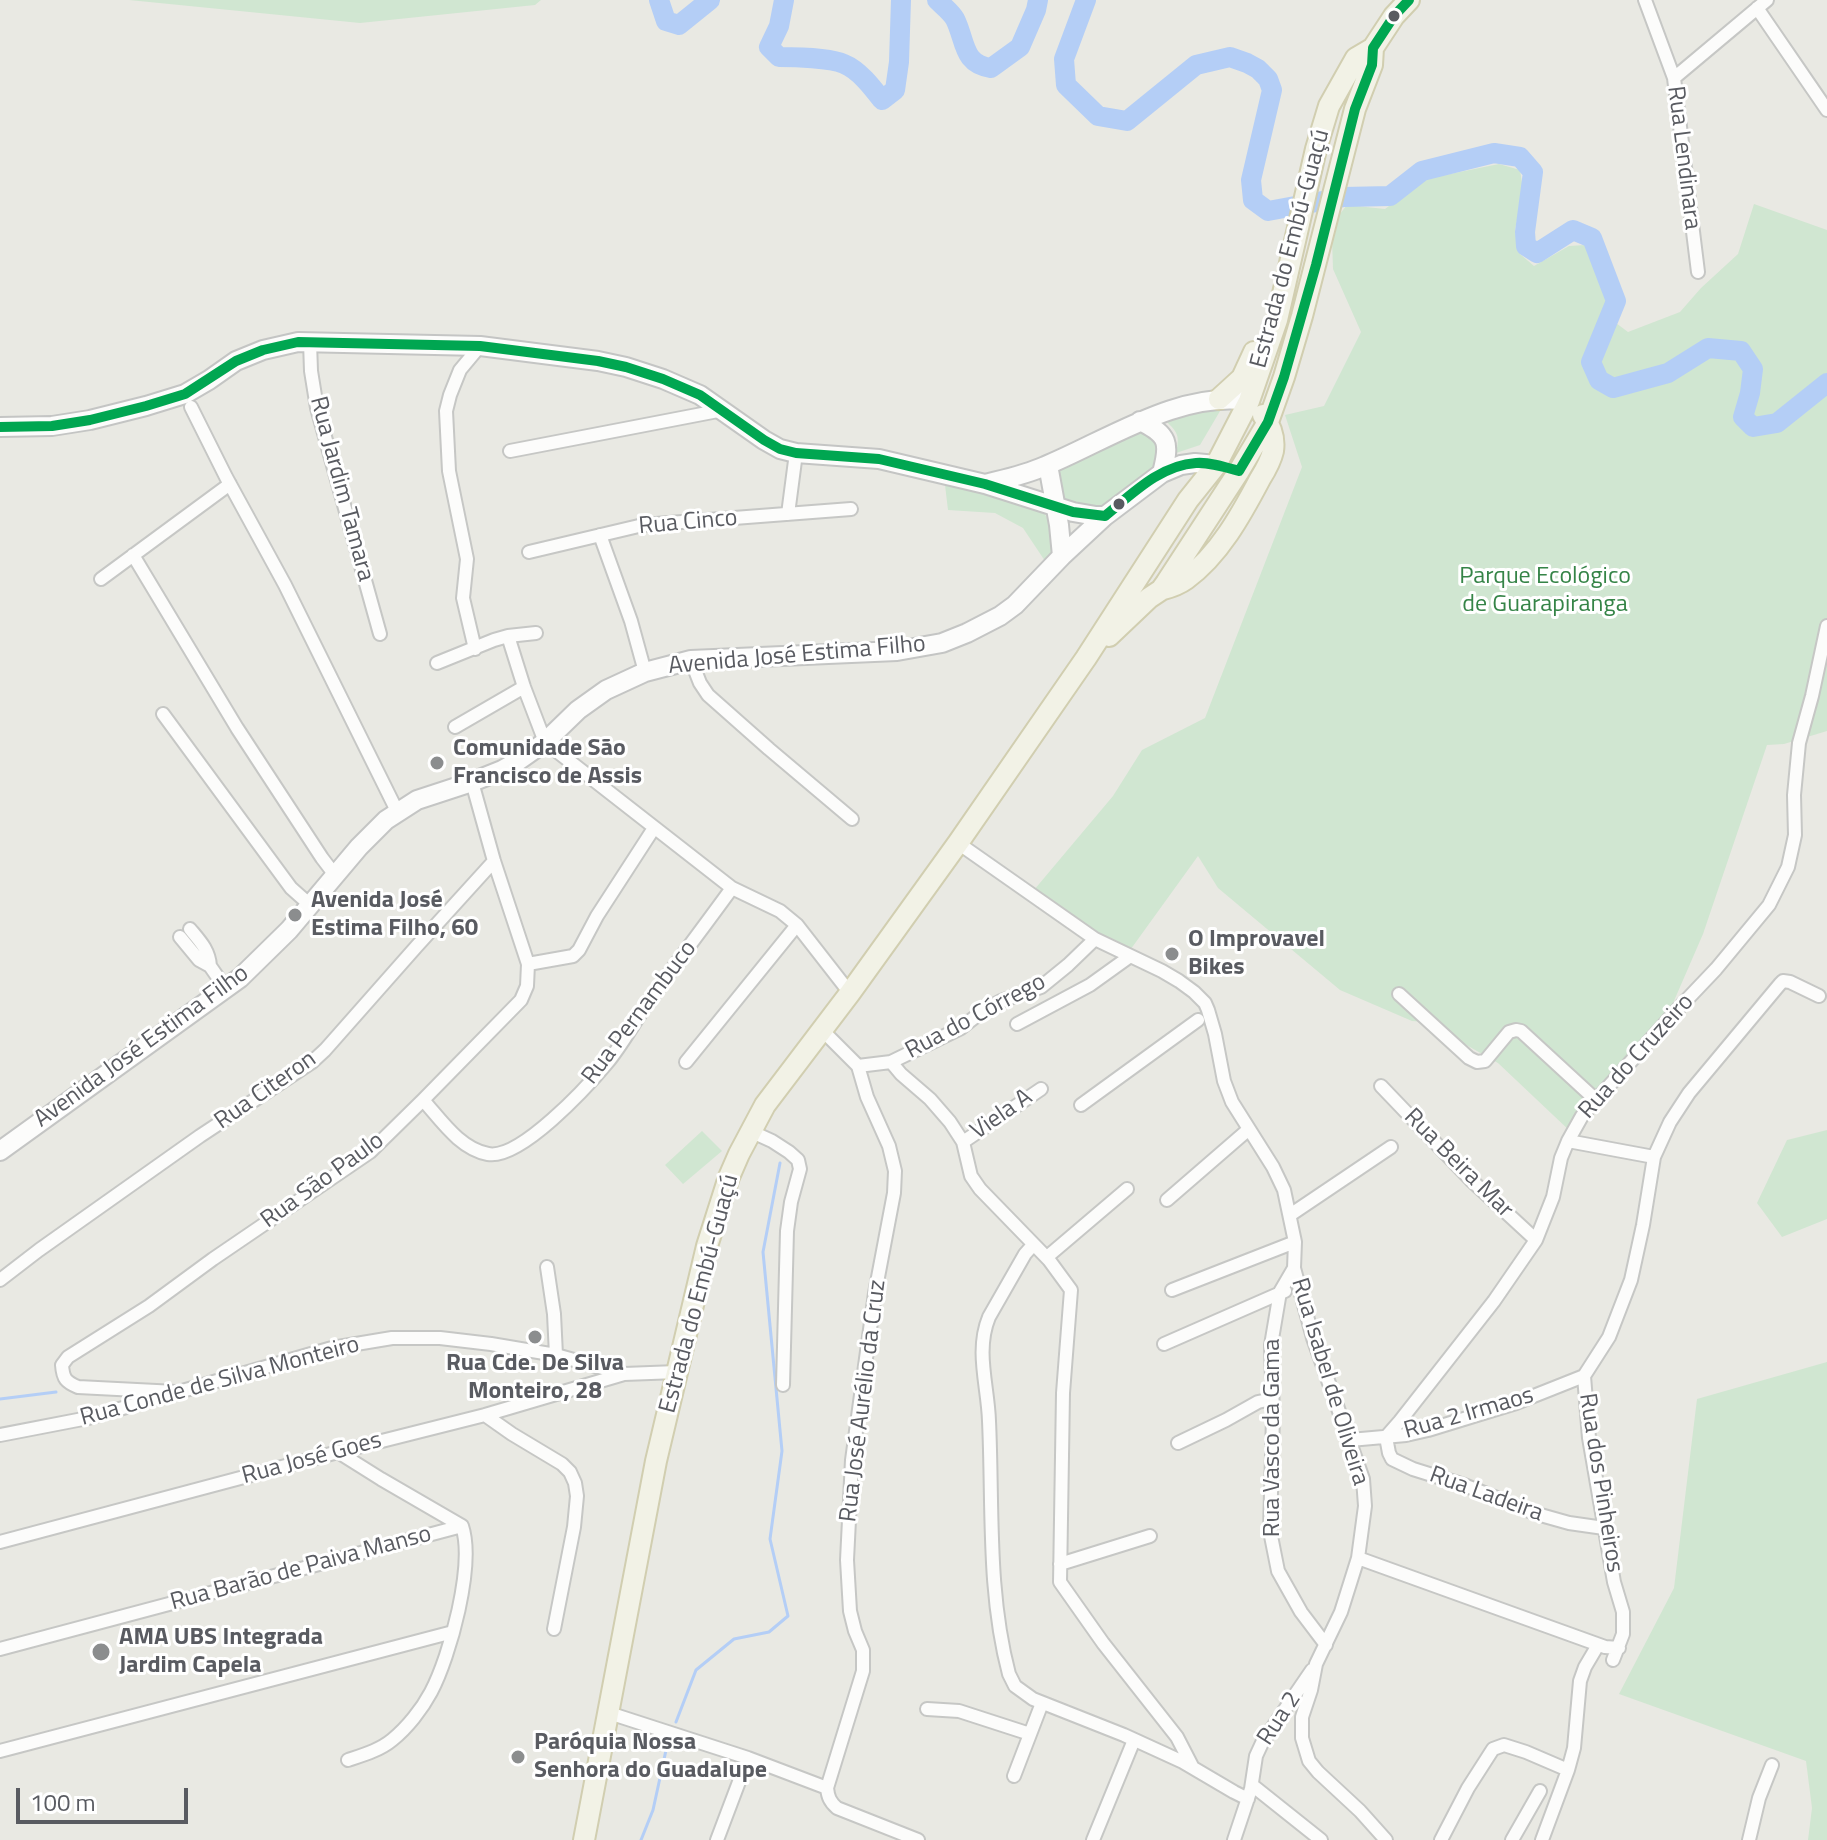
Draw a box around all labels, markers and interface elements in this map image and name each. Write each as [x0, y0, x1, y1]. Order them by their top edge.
unlabelled marker [1386, 8, 1402, 24]
street label: Rua Lendinara [1660, 85, 1706, 231]
street label: Estrada do Embú-Guaçú [1245, 127, 1337, 371]
street label: Rua Jardim Tamara [303, 394, 379, 584]
unlabelled marker [1111, 496, 1127, 512]
street label: Rua Cinco [637, 504, 739, 542]
park label: Parque Ecológico de Guarapiranga [1459, 563, 1631, 619]
street label: Avenida José Estima Filho [667, 630, 927, 682]
place label: Comunidade São Francisco de Assis [453, 735, 642, 791]
marker: Comunidade São Francisco de Assis [428, 754, 446, 772]
place label: Avenida José Estima Filho, 60 [311, 887, 478, 943]
marker: Avenida José Estima Filho, 60 [286, 906, 304, 924]
place label: O Improvavel Bikes [1188, 926, 1325, 982]
street label: Rua Pernambuco [577, 935, 703, 1091]
marker: O Improvavel Bikes [1163, 945, 1181, 963]
street label: Avenida José Estima Filho [29, 960, 255, 1134]
street label: Rua do Córrego [901, 968, 1051, 1066]
street label: Rua do Cruzeiro [1573, 989, 1701, 1125]
street label: Rua Citeron [210, 1046, 322, 1136]
street label: Viela A [966, 1084, 1038, 1146]
street label: Rua Beira Mar [1397, 1103, 1519, 1225]
street label: Rua São Paulo [256, 1127, 390, 1235]
street label: Estrada do Embú-Guaçú [654, 1172, 746, 1416]
street label: Rua Isabel de Oliveira [1284, 1275, 1374, 1489]
street label: Rua José Aurélio da Cruz [835, 1278, 893, 1524]
marker: Rua Cde. De Silva Monteiro, 28 [526, 1328, 544, 1346]
street label: Rua Conde de Silva Monteiro [77, 1331, 363, 1433]
street label: Rua Vasco da Gama [1259, 1339, 1287, 1537]
place label: Rua Cde. De Silva Monteiro, 28 [446, 1350, 624, 1406]
street label: Rua 2 Irmaos [1401, 1382, 1537, 1446]
street label: Rua dos Pinheiros [1572, 1391, 1628, 1575]
street label: Rua José Goes [239, 1427, 385, 1491]
street label: Rua Ladeira [1425, 1461, 1547, 1529]
street label: Rua Barão de Paiva Manso [167, 1520, 435, 1618]
place label: AMA UBS Integrada Jardim Capela [119, 1624, 323, 1680]
marker: AMA UBS Integrada Jardim Capela [90, 1641, 112, 1663]
street label: Rua 2 [1252, 1687, 1308, 1751]
place label: Paróquia Nossa Senhora do Guadalupe [534, 1729, 767, 1785]
marker: Paróquia Nossa Senhora do Guadalupe [509, 1748, 527, 1766]
scale bar [20, 1772, 192, 1822]
text: 100 m [30, 1784, 96, 1820]

